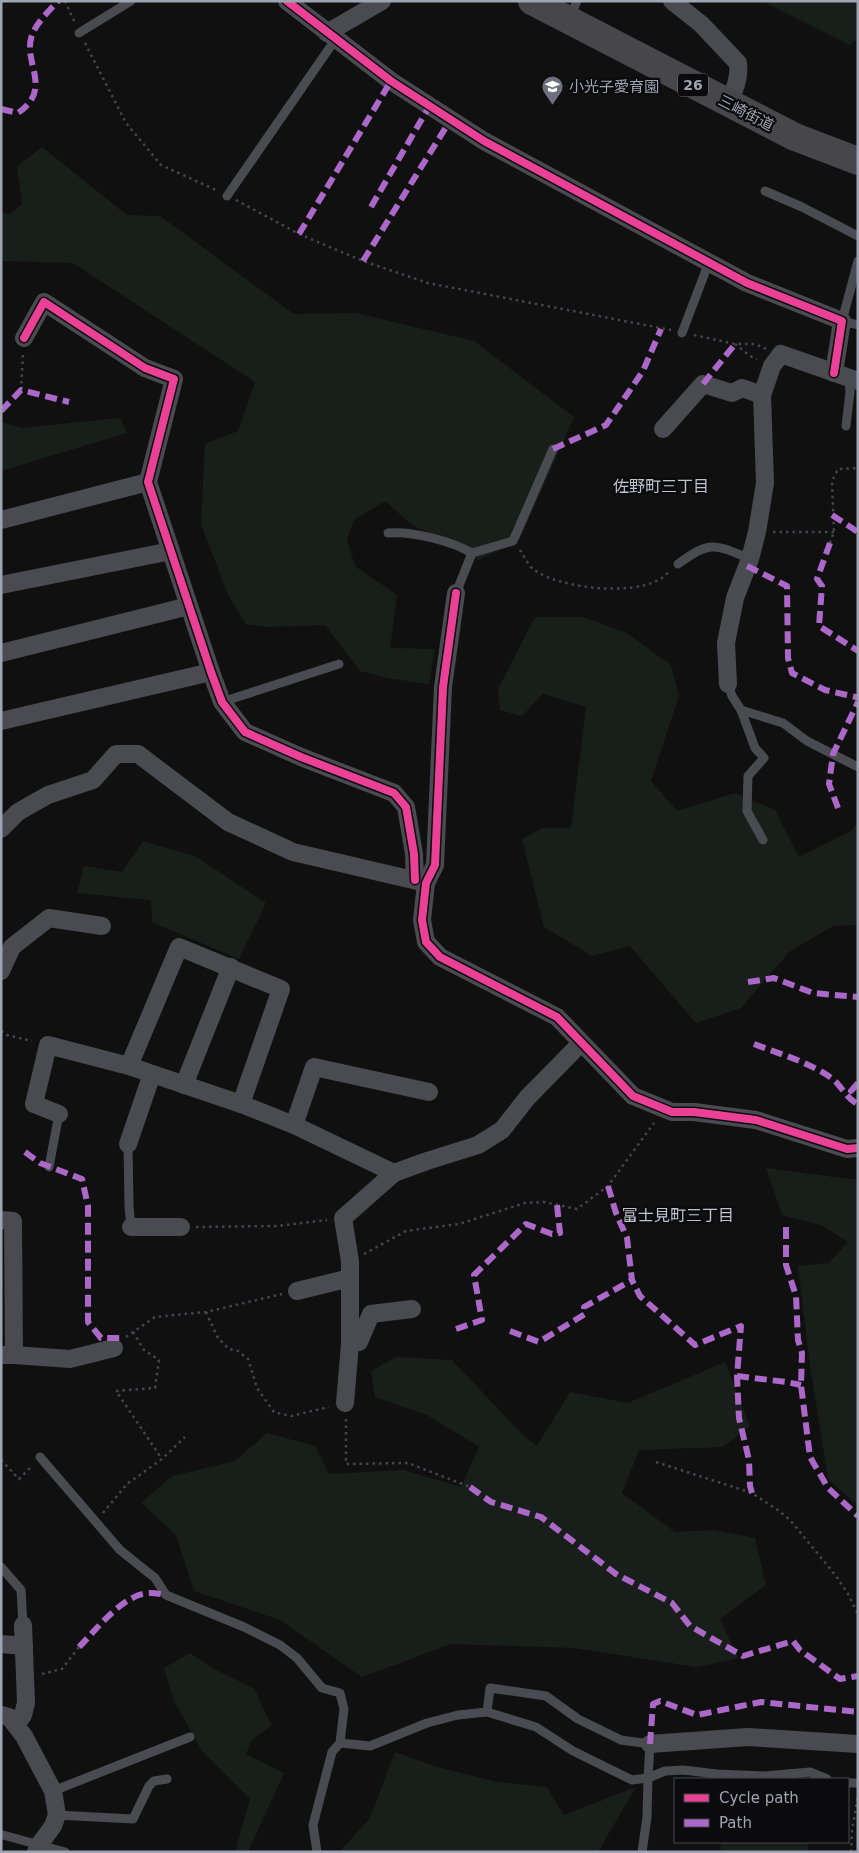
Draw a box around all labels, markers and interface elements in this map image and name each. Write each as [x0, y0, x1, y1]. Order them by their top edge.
road number: 26 [678, 74, 708, 96]
school or university icon: 小光子愛育園 [541, 75, 565, 106]
place label: 小光子愛育園 [569, 78, 659, 96]
street label: 三崎街道 [715, 91, 777, 135]
district label: 佐野町三丁目 [613, 477, 709, 496]
district label: 富士見町三丁目 [622, 1206, 734, 1225]
legend [674, 1778, 849, 1843]
text: Cycle path [719, 1789, 799, 1807]
text: Path [719, 1814, 752, 1832]

